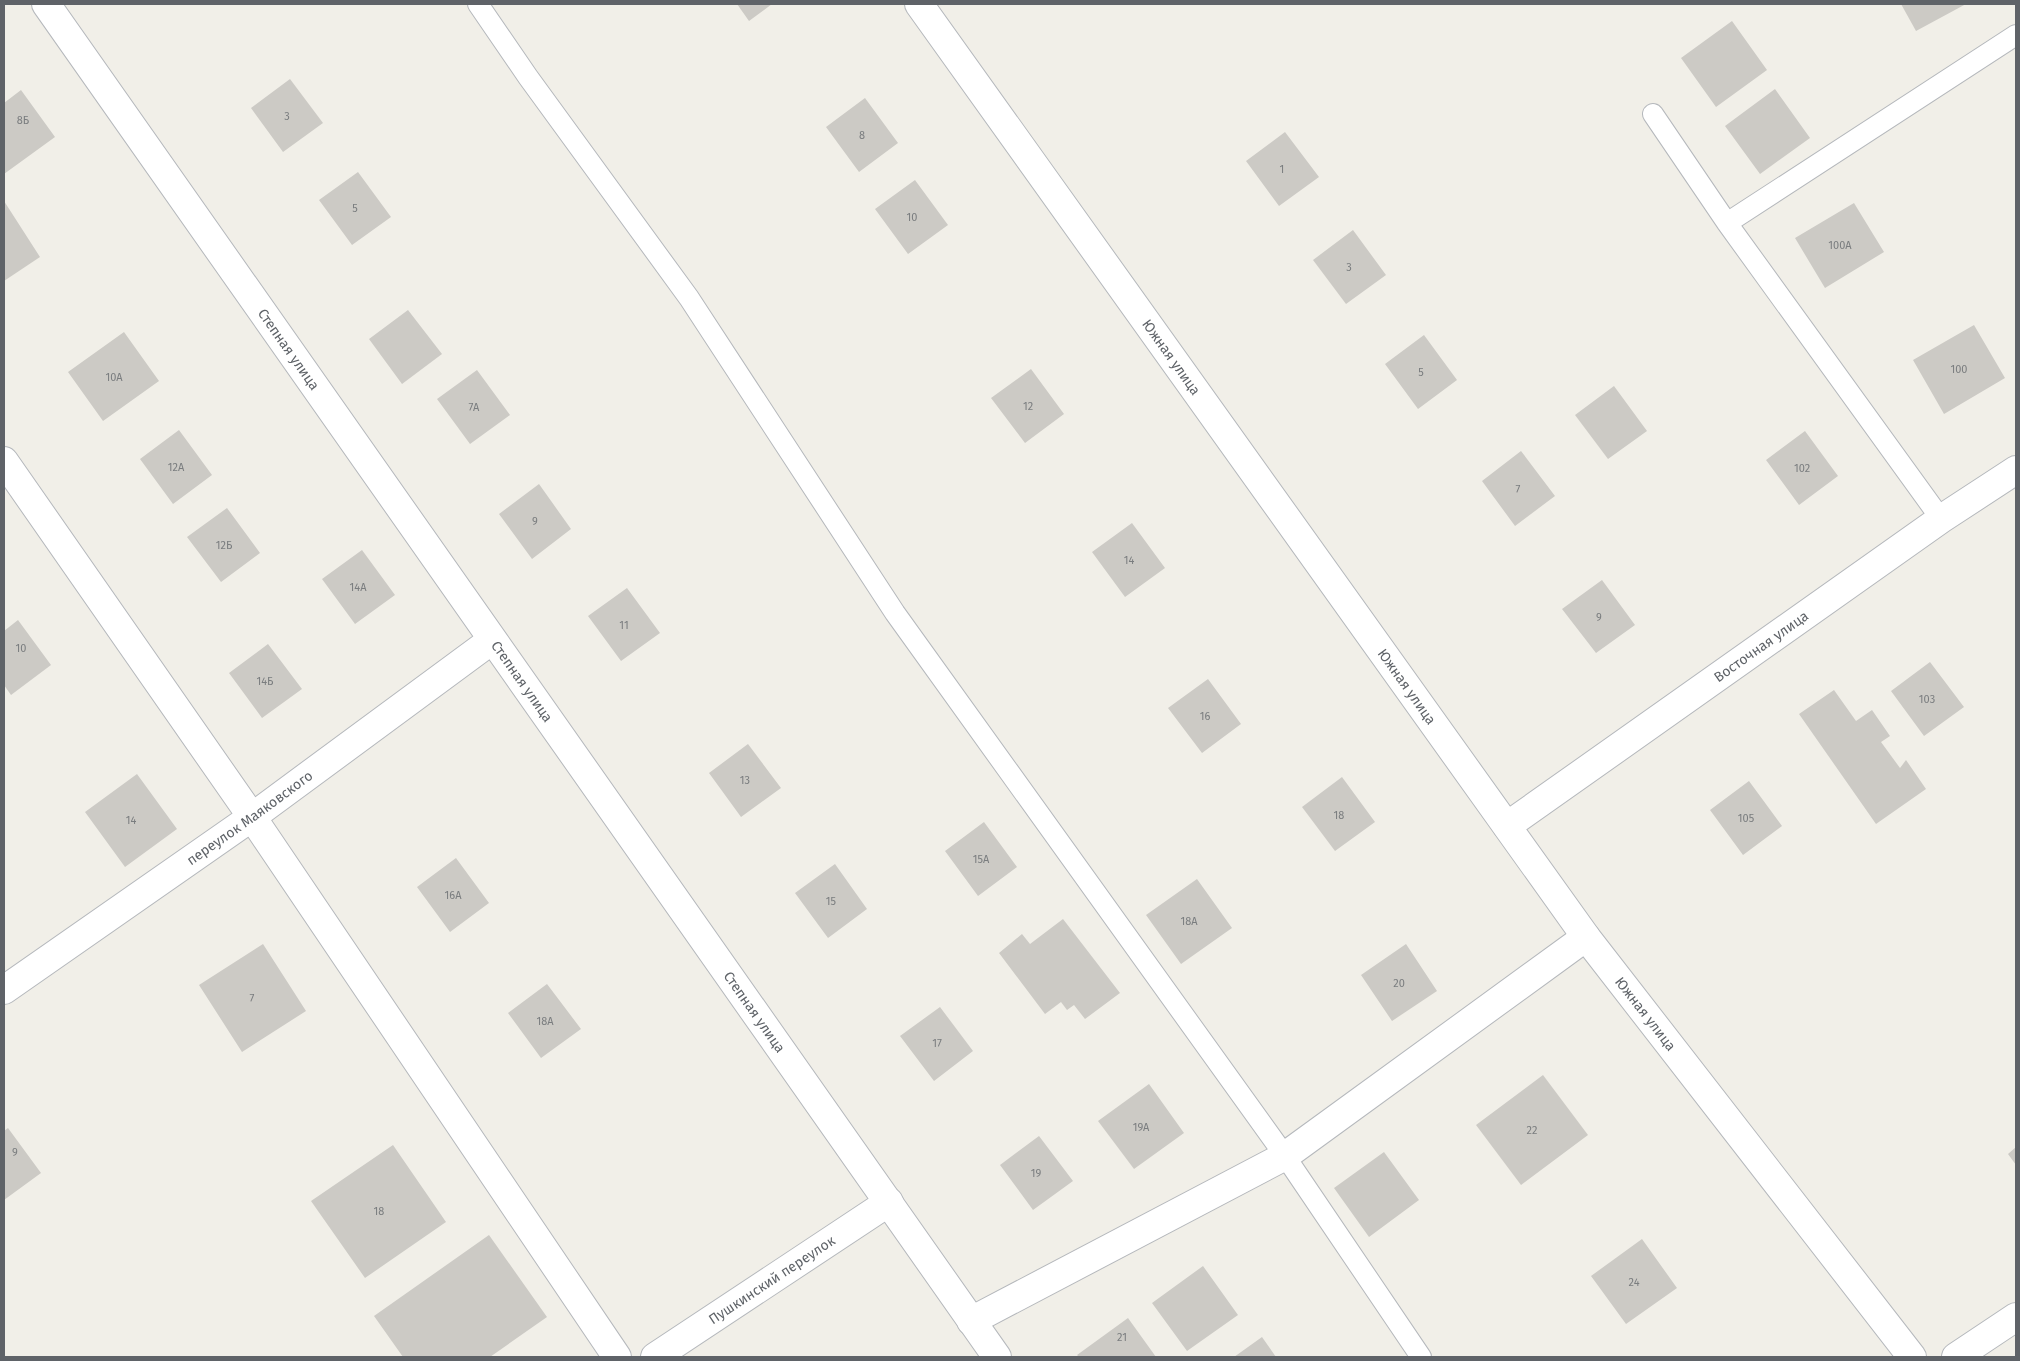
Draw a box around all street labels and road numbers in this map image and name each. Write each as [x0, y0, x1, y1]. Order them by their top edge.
street label: Степная улица [254, 305, 323, 393]
street label: Южная улица [1139, 316, 1204, 398]
street label: Восточная улица [1710, 607, 1811, 686]
street label: Степная улица [488, 637, 557, 725]
street label: Южная улица [1374, 645, 1440, 728]
street label: переулок Маяковского [183, 767, 316, 869]
street label: Степная улица [720, 968, 789, 1056]
street label: Южная улица [1612, 973, 1680, 1054]
street label: Пушкинский переулок [705, 1231, 839, 1328]

